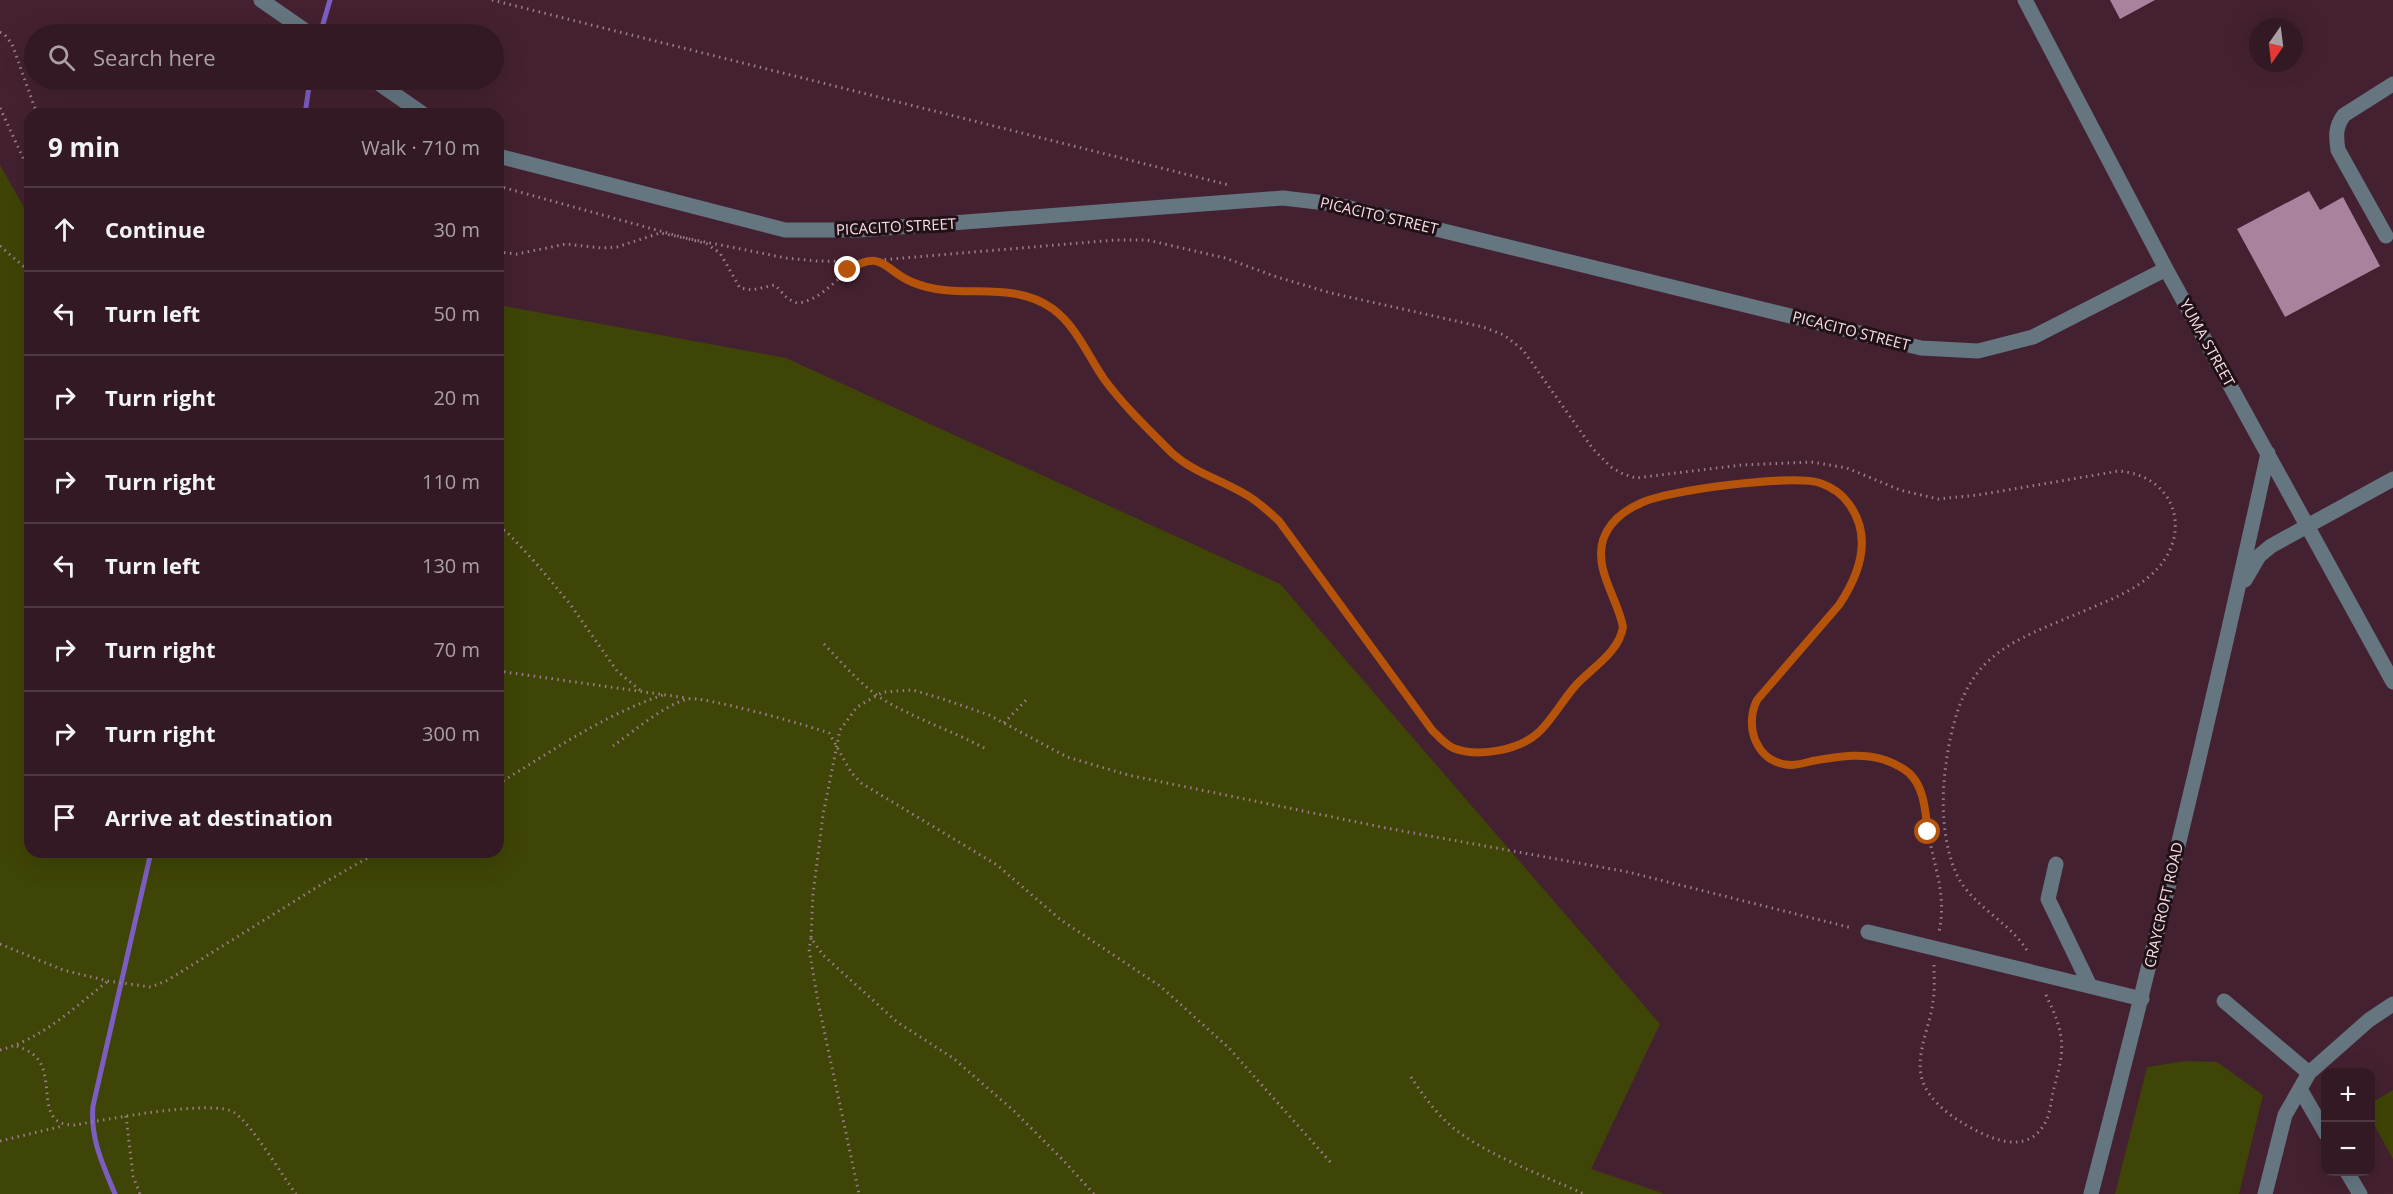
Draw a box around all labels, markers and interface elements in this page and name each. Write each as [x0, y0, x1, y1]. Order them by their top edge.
north arrow [2249, 18, 2303, 72]
search box [24, 24, 504, 90]
icon: search [45, 41, 78, 74]
text: Search here [93, 42, 216, 72]
text: 9 min [48, 129, 120, 165]
text: Walk · 710 m [361, 134, 480, 161]
street label: PICACITO STREET [1318, 192, 1441, 238]
icon: ahead [48, 213, 81, 246]
street label: PICACITO STREET [835, 213, 957, 239]
text: Continue [105, 214, 205, 244]
text: 30 m [433, 216, 480, 243]
route end [834, 256, 860, 282]
street label: YUMA STREET [2176, 295, 2240, 390]
icon: left [48, 297, 81, 330]
text: Turn left [105, 298, 200, 328]
text: 50 m [433, 300, 480, 327]
street label: PICACITO STREET [1790, 306, 1913, 354]
icon: right [48, 381, 81, 414]
text: Turn right [105, 382, 216, 412]
text: 20 m [433, 384, 480, 411]
icon: right [48, 465, 81, 498]
text: Turn right [105, 466, 216, 496]
text: 110 m [422, 468, 480, 495]
icon: left [48, 549, 81, 582]
text: Turn left [105, 550, 200, 580]
text: 130 m [422, 552, 480, 579]
icon: right [48, 633, 81, 666]
text: Turn right [105, 634, 216, 664]
text: 70 m [433, 636, 480, 663]
icon: right [48, 717, 81, 750]
text: Turn right [105, 718, 216, 748]
text: 300 m [422, 720, 480, 747]
icon: arrive [48, 801, 81, 834]
text: Arrive at destination [105, 802, 333, 832]
route start [1914, 818, 1940, 844]
street label: CRAYCROFT ROAD [2139, 840, 2187, 969]
map controls [2321, 1068, 2375, 1176]
button: + [2321, 1068, 2375, 1122]
button: − [2321, 1122, 2375, 1176]

